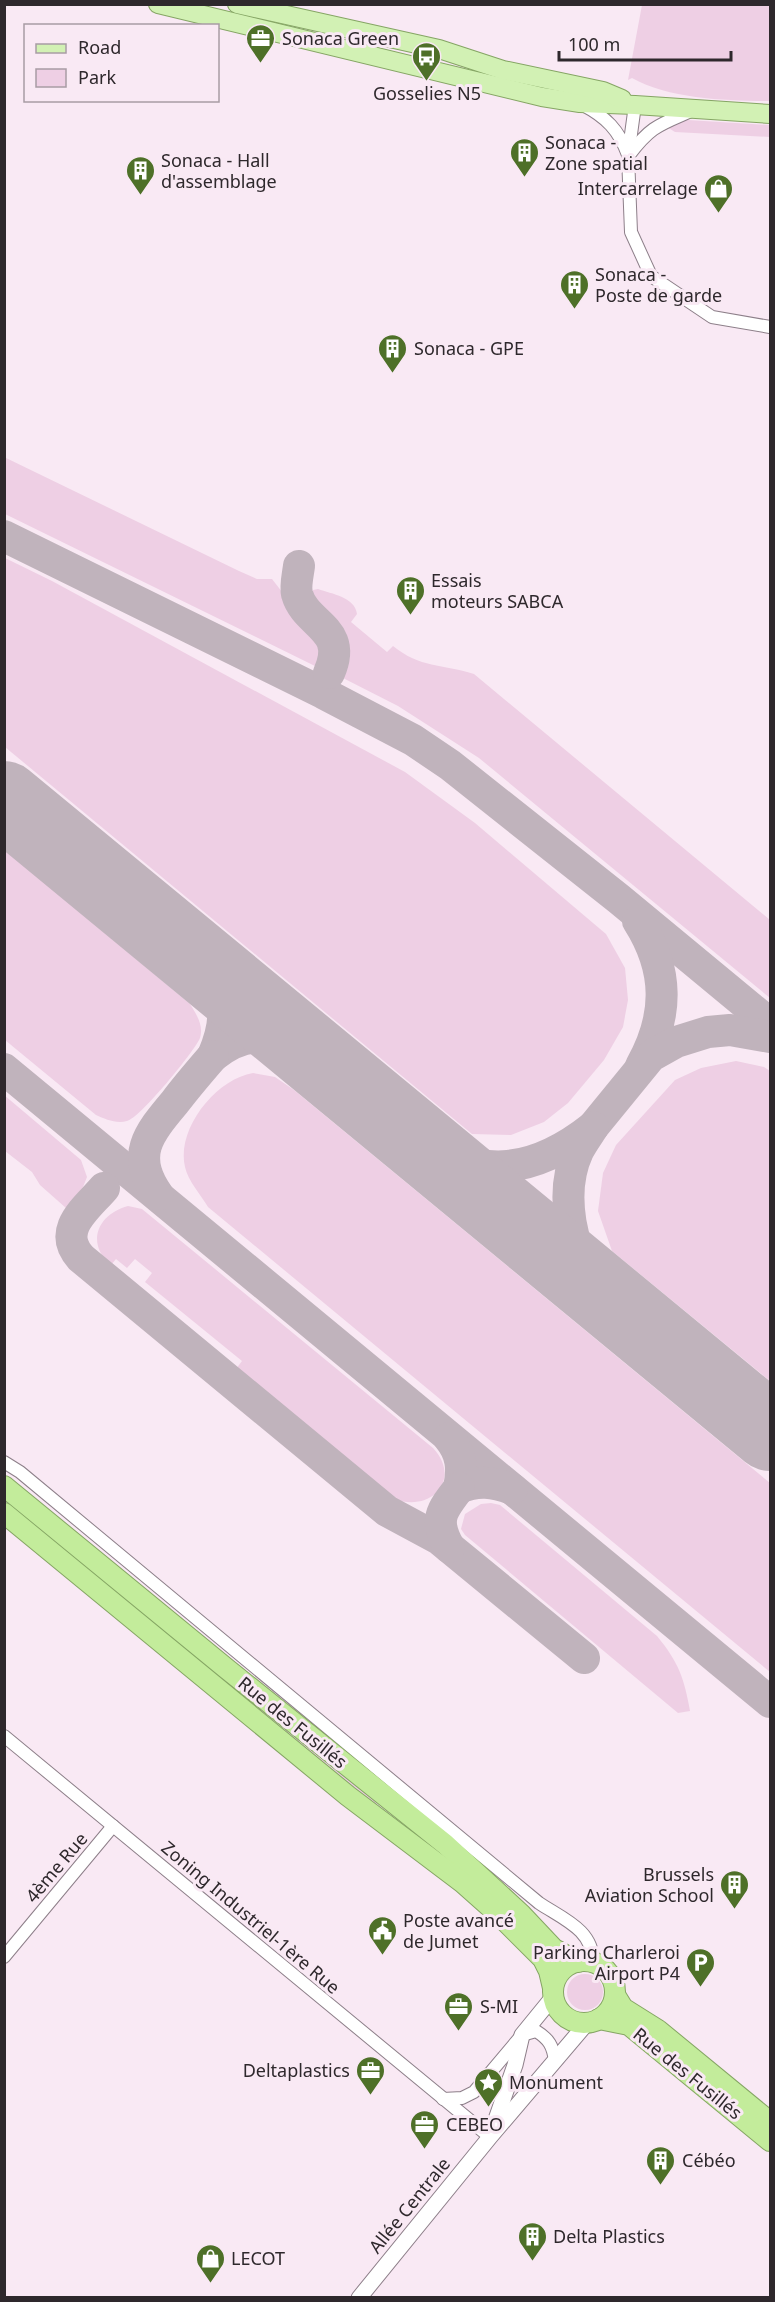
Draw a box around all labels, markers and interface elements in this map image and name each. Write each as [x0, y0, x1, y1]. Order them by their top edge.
office icon: Sonaca Green [245, 22, 277, 64]
legend [24, 24, 219, 102]
scale bar [559, 24, 732, 62]
place label: Sonaca Green [282, 26, 399, 50]
text: 100 m [568, 32, 620, 56]
text: Road [78, 35, 121, 59]
bus stop icon: Gosselies N5 [411, 40, 443, 82]
text: Park [78, 65, 116, 89]
place label: Gosselies N5 [373, 81, 481, 105]
place label: Sonaca - Zone spatial [545, 130, 648, 175]
building icon: Sonaca - Zone spatial [508, 136, 540, 178]
place label: Sonaca - Hall d'assemblage [161, 148, 277, 193]
building icon: Sonaca - Hall d'assemblage [124, 154, 156, 196]
shop icon: Intercarrelage [703, 172, 735, 214]
place label: Intercarrelage [578, 176, 698, 200]
place label: Sonaca - Poste de garde [595, 262, 722, 307]
building icon: Sonaca - Poste de garde [558, 268, 590, 310]
building icon: Sonaca - GPE [377, 332, 409, 374]
place label: Sonaca - GPE [414, 336, 524, 360]
place label: Essais moteurs SABCA [431, 568, 564, 613]
building icon: Essais moteurs SABCA [394, 574, 426, 616]
street label: Rue des Fusillés [234, 1671, 352, 1773]
street label: 4ème Rue [20, 1827, 92, 1907]
street label: Zoning Industriel-1ère Rue [157, 1835, 345, 1999]
place label: Brussels Aviation School [585, 1862, 714, 1907]
building icon: Brussels Aviation School [719, 1868, 751, 1910]
place label: Poste avancé de Jumet [403, 1908, 514, 1953]
public building icon: Poste avancé de Jumet [366, 1914, 398, 1956]
place label: Parking Charleroi Airport P4 [533, 1940, 680, 1985]
parking icon: Parking Charleroi Airport P4 [685, 1946, 717, 1988]
office icon: S-MI [443, 1990, 475, 2032]
place label: S-MI [480, 1994, 518, 2018]
street label: Rue des Fusillés [629, 2022, 747, 2124]
office icon: Deltaplastics [355, 2054, 387, 2096]
place label: Deltaplastics [243, 2058, 350, 2082]
place icon: Monument [472, 2066, 504, 2108]
place label: Monument [509, 2070, 604, 2094]
office icon: CEBEO [409, 2108, 441, 2150]
place label: CEBEO [446, 2112, 503, 2136]
building icon: Cébéo [645, 2144, 677, 2186]
place label: Cébéo [682, 2148, 736, 2172]
street label: Allée Centrale [363, 2152, 455, 2258]
building icon: Delta Plastics [516, 2220, 548, 2262]
place label: Delta Plastics [553, 2224, 665, 2248]
shop icon: LECOT [194, 2242, 226, 2284]
place label: LECOT [231, 2246, 285, 2270]

